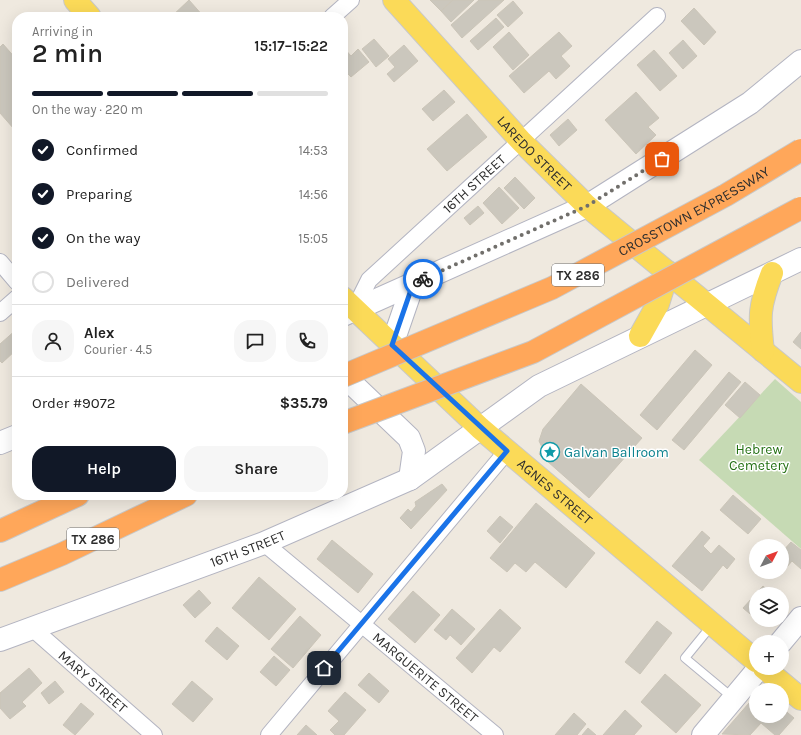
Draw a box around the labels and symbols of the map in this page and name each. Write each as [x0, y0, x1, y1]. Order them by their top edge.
street label: LAREDO STREET [493, 112, 575, 195]
pin [645, 142, 679, 176]
street label: 16TH STREET [439, 151, 509, 217]
street label: CROSSTOWN EXPRESSWAY [615, 163, 773, 260]
courier [403, 259, 443, 299]
road number: TX 286 [552, 264, 604, 286]
place icon: Galvan Ballroom [539, 441, 561, 463]
park label: Hebrew Cemetery [729, 441, 790, 474]
place label: Galvan Ballroom [564, 444, 669, 461]
street label: AGNES STREET [514, 455, 596, 528]
street label: 16TH STREET [208, 527, 288, 571]
road number: TX 286 [67, 528, 119, 550]
north arrow [749, 539, 789, 579]
street label: MARGUERITE STREET [369, 629, 481, 726]
street label: MARY STREET [55, 647, 131, 717]
pin [307, 651, 341, 685]

